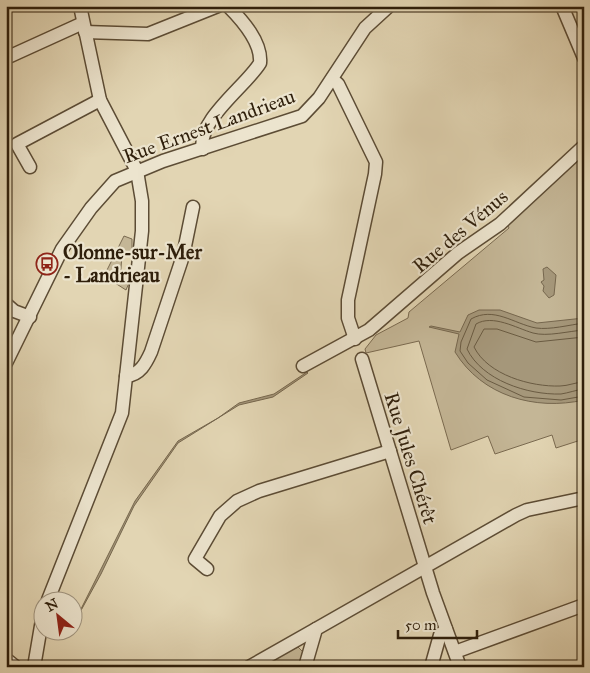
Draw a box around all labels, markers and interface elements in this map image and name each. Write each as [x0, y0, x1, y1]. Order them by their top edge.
street label: Rue Ernest Landrieau [120, 84, 299, 168]
street label: Rue des Vénus [408, 184, 512, 278]
place label: Olonne-sur-Mer - Landrieau [63, 240, 202, 287]
bus stop icon: Olonne-sur-Mer - Landrieau [35, 252, 59, 276]
street label: Rue Jules Chérêt [379, 389, 442, 527]
north arrow [32, 590, 82, 640]
text: N [43, 595, 61, 615]
scale bar [398, 608, 476, 640]
text: 50 m [405, 616, 437, 634]

